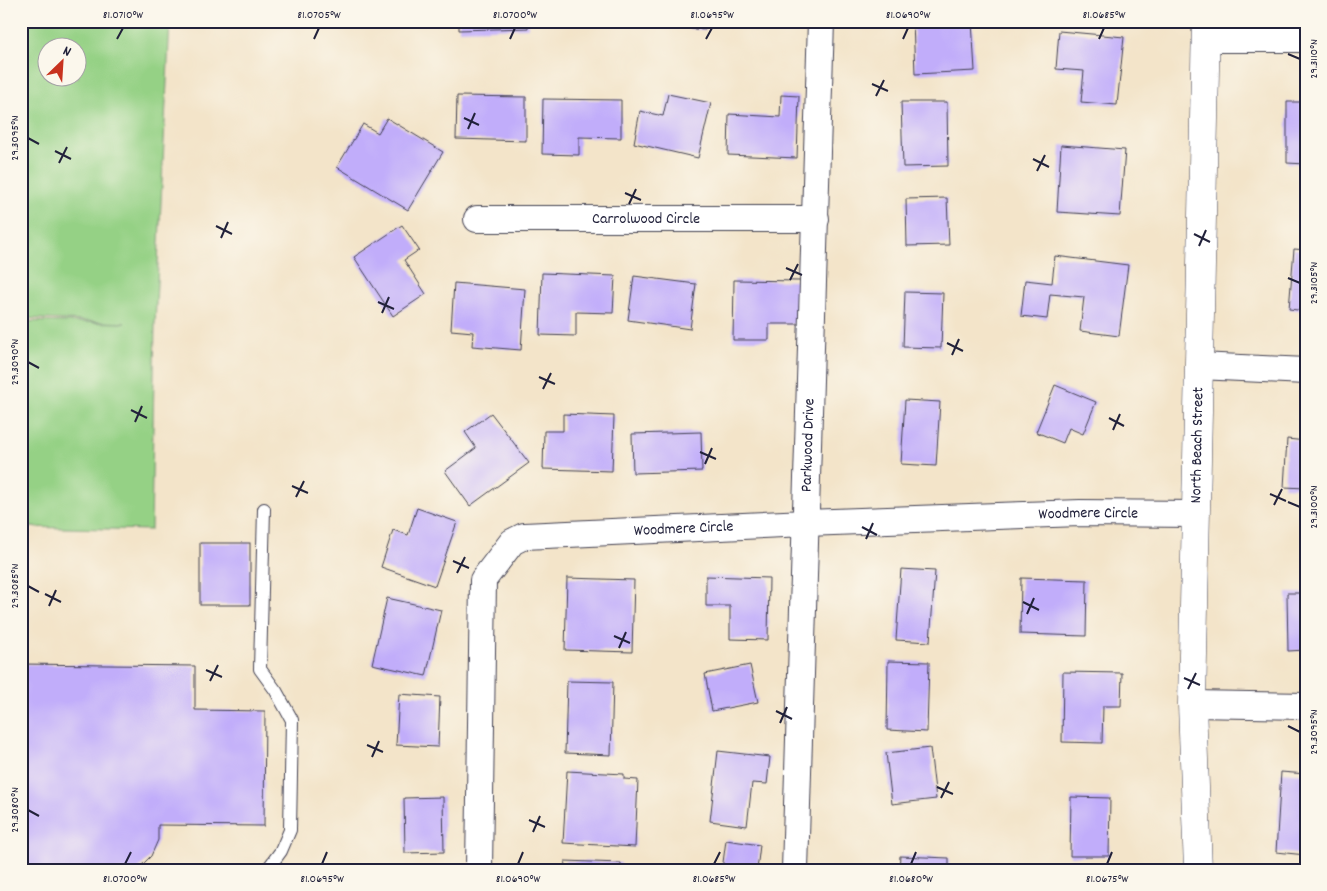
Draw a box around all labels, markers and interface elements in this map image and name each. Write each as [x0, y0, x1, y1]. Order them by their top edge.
text: 81.0710°W [103, 7, 143, 24]
text: 81.0705°W [297, 7, 341, 24]
text: 81.0700°W [493, 7, 537, 24]
text: 81.0695°W [690, 7, 734, 24]
text: 81.0690°W [886, 7, 930, 24]
text: 81.0685°W [1083, 7, 1126, 24]
north arrow [38, 38, 88, 88]
text: 29.3110°N [1306, 39, 1323, 79]
text: N [59, 42, 74, 63]
text: 29.3095°N [7, 115, 24, 161]
street label: Carrolwood Circle [592, 208, 700, 231]
text: 29.3105°N [1306, 262, 1323, 304]
text: 29.3090°N [7, 339, 24, 385]
street label: North Beach Street [1185, 387, 1210, 504]
street label: Parkwood Drive [795, 398, 821, 492]
text: 29.3100°N [1306, 485, 1323, 529]
street label: Woodmere Circle [1038, 501, 1138, 526]
street label: Woodmere Circle [633, 515, 734, 542]
text: 29.3085°N [7, 564, 24, 608]
text: 29.3095°N [1306, 709, 1323, 755]
text: 29.3080°N [7, 787, 24, 833]
text: 81.0700°W [103, 871, 147, 888]
text: 81.0695°W [300, 871, 344, 888]
text: 81.0690°W [496, 871, 540, 888]
text: 81.0685°W [693, 871, 736, 888]
text: 81.0680°W [889, 871, 933, 888]
text: 81.0675°W [1086, 871, 1128, 888]

